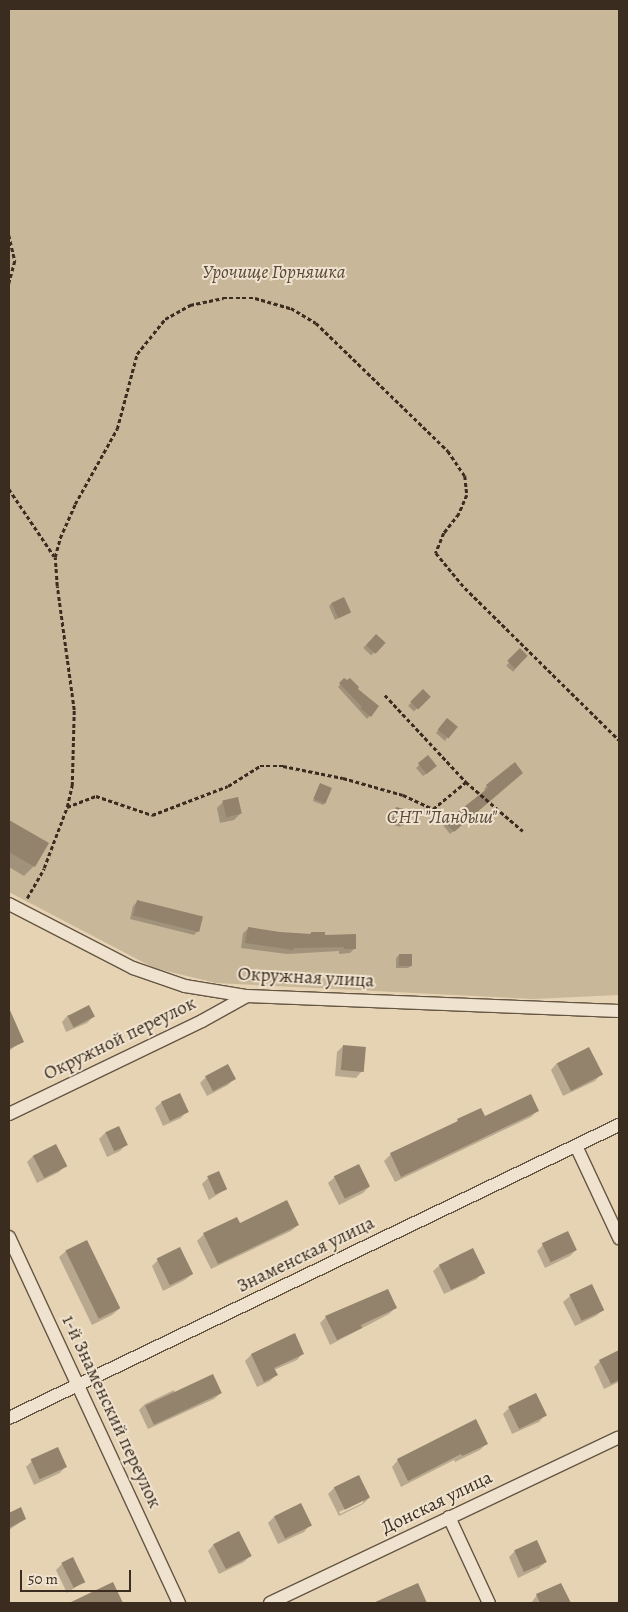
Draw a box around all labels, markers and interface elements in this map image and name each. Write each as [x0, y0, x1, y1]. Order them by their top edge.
park label: Урочище Горняшка [202, 262, 346, 284]
park label: СНТ "Ландыш" [387, 807, 497, 829]
street label: Окружная улица [237, 963, 375, 993]
street label: Окружной переулок [40, 992, 200, 1086]
street label: Знаменская улица [234, 1212, 378, 1298]
street label: 1-й Знаменский переулок [56, 1312, 166, 1512]
street label: Донская улица [378, 1466, 496, 1540]
scale bar [22, 1560, 134, 1592]
text: 50 m [28, 1569, 58, 1589]

